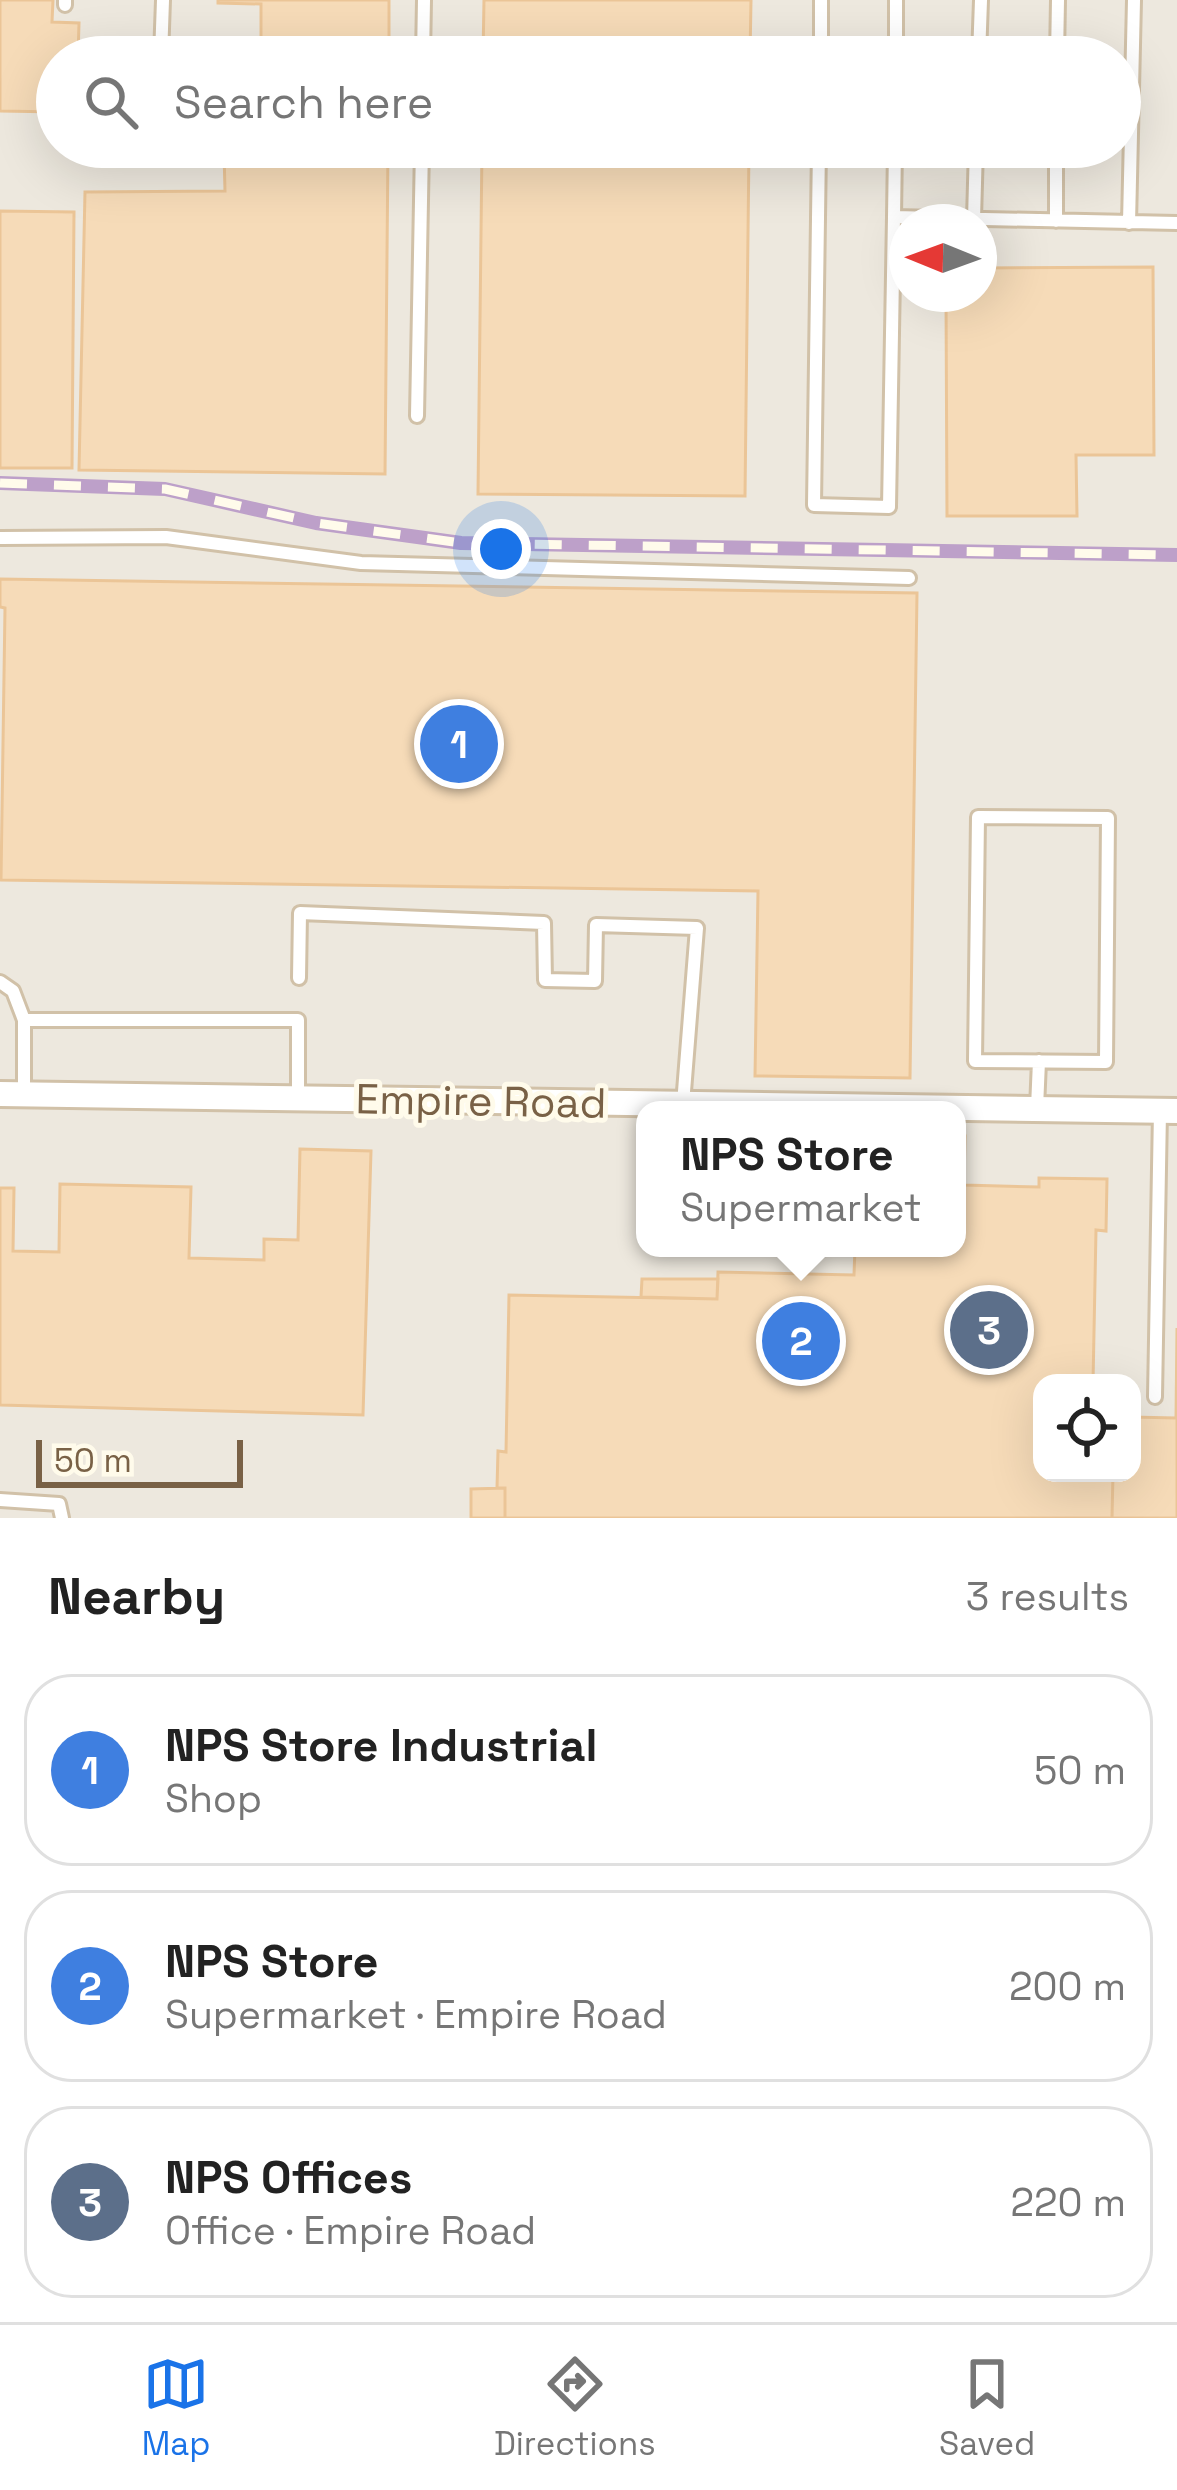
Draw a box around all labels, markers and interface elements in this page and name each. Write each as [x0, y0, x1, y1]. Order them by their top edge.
search box [36, 36, 1141, 168]
icon: search [78, 69, 144, 135]
text: Search here [174, 74, 433, 131]
north arrow [889, 204, 997, 312]
your location [471, 519, 531, 579]
pin: 1 [420, 699, 498, 789]
street label: Empire Road [355, 1072, 607, 1130]
popup [636, 1101, 966, 1257]
text: NPS Store [680, 1126, 894, 1183]
text: Supermarket [680, 1183, 922, 1232]
pin: 3 [950, 1285, 1028, 1375]
pin: 2 [762, 1296, 840, 1386]
map controls [1033, 1374, 1141, 1482]
button: locate [1033, 1374, 1141, 1482]
scale bar [36, 1434, 243, 1487]
text: 50 m [54, 1440, 132, 1482]
text: Nearby [48, 1564, 225, 1629]
text: 3 results [966, 1572, 1129, 1621]
text: NPS Store Industrial [165, 1717, 597, 1774]
text: 1 [81, 1746, 99, 1795]
text: 50 m [1034, 1746, 1126, 1795]
text: Shop [165, 1774, 262, 1823]
text: NPS Store [165, 1933, 379, 1990]
text: 2 [78, 1962, 102, 2011]
text: 200 m [1009, 1962, 1126, 2011]
text: Supermarket · Empire Road [165, 1990, 667, 2039]
text: NPS Offices [165, 2149, 412, 2206]
text: 3 [78, 2178, 102, 2227]
text: 220 m [1010, 2178, 1126, 2227]
text: Office · Empire Road [165, 2206, 536, 2255]
tab: Map [142, 2351, 210, 2465]
tab: Directions [494, 2351, 656, 2465]
tab: Saved [939, 2351, 1035, 2465]

